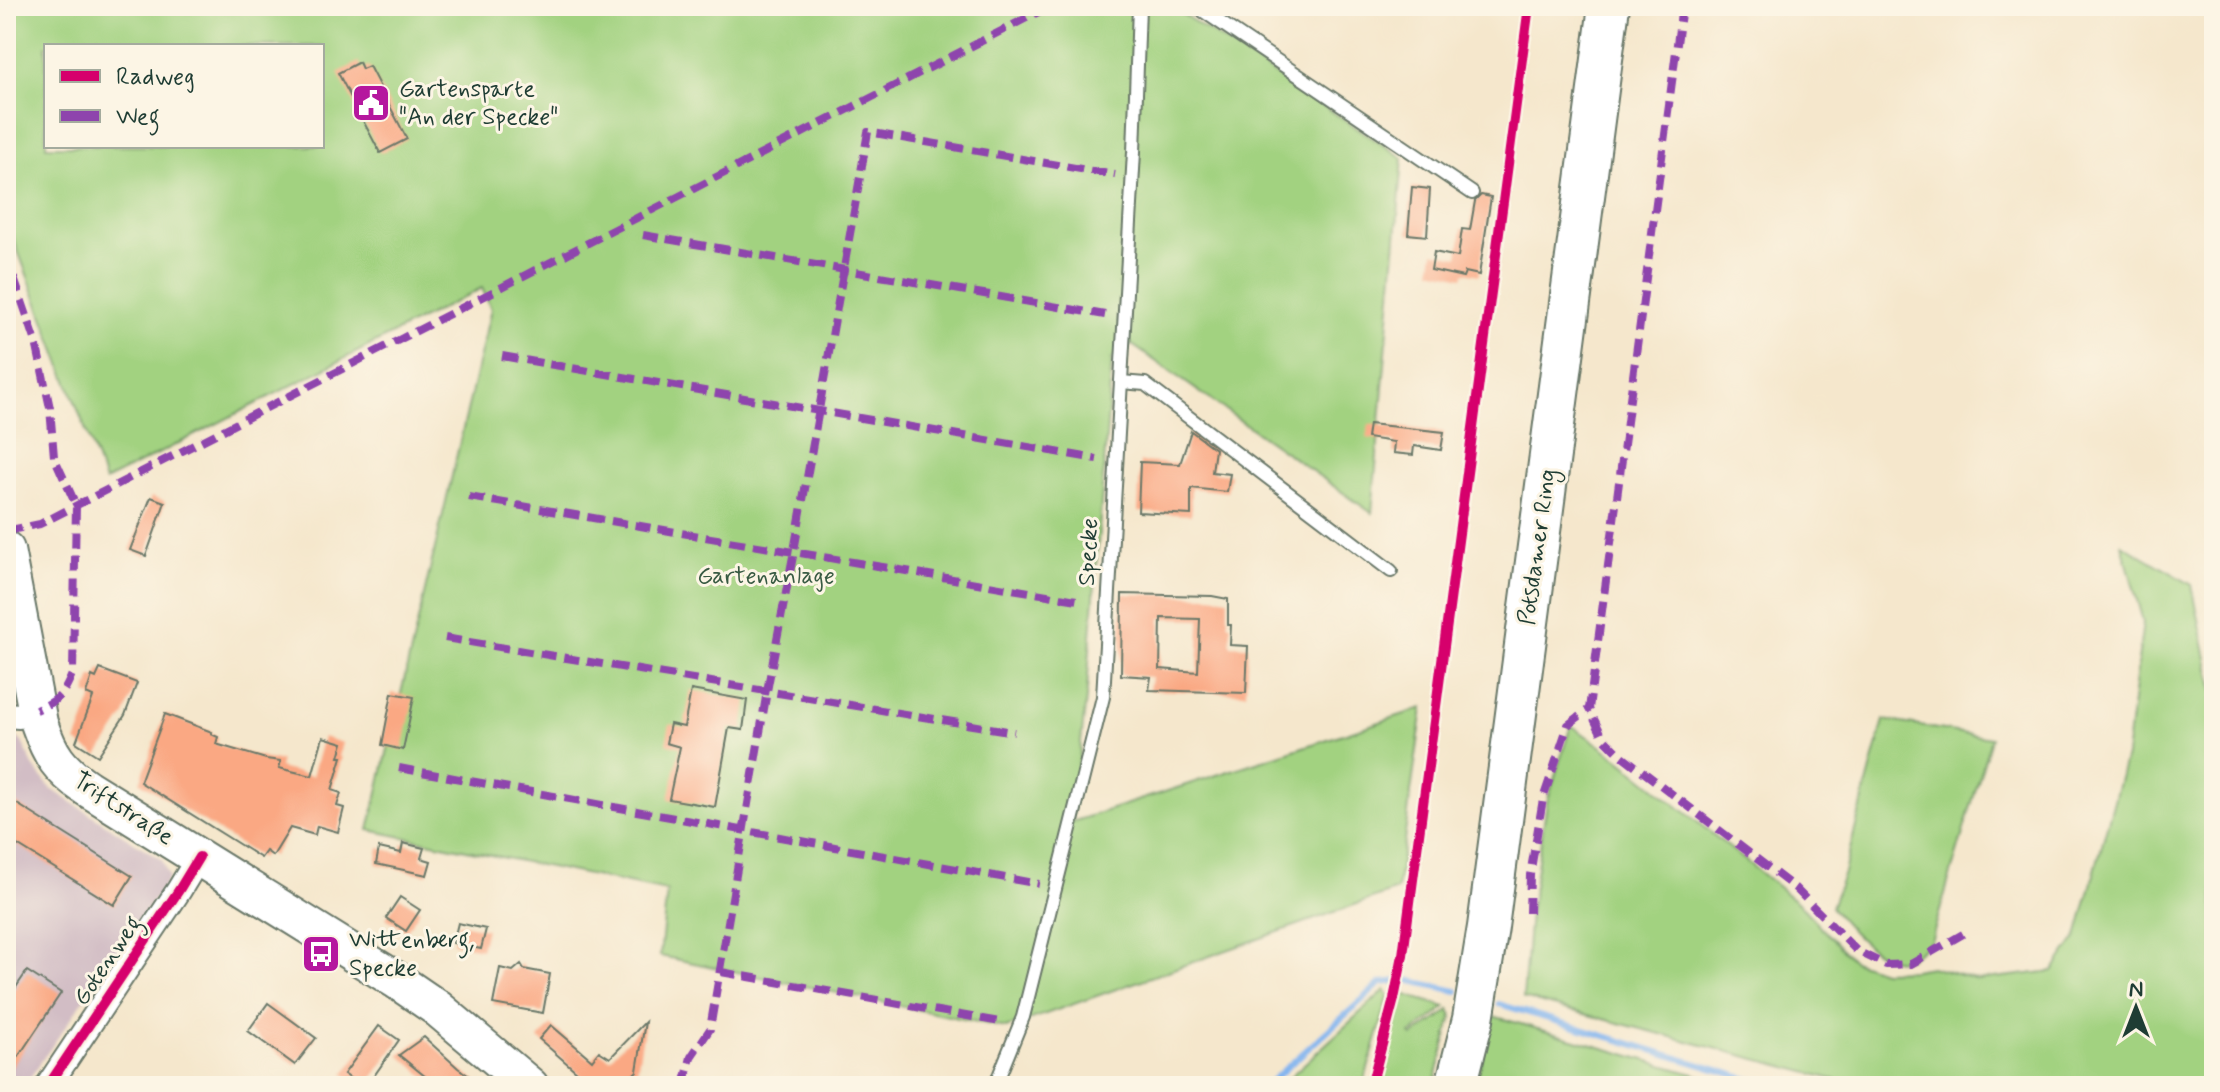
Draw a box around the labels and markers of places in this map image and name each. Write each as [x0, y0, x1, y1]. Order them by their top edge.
place label: Gartensparte "An der Specke" [399, 74, 558, 133]
public building icon: Gartensparte "An der Specke" [350, 82, 392, 124]
place label: Wittenberg, Specke [349, 925, 474, 984]
bus stop icon: Wittenberg, Specke [300, 933, 342, 975]

